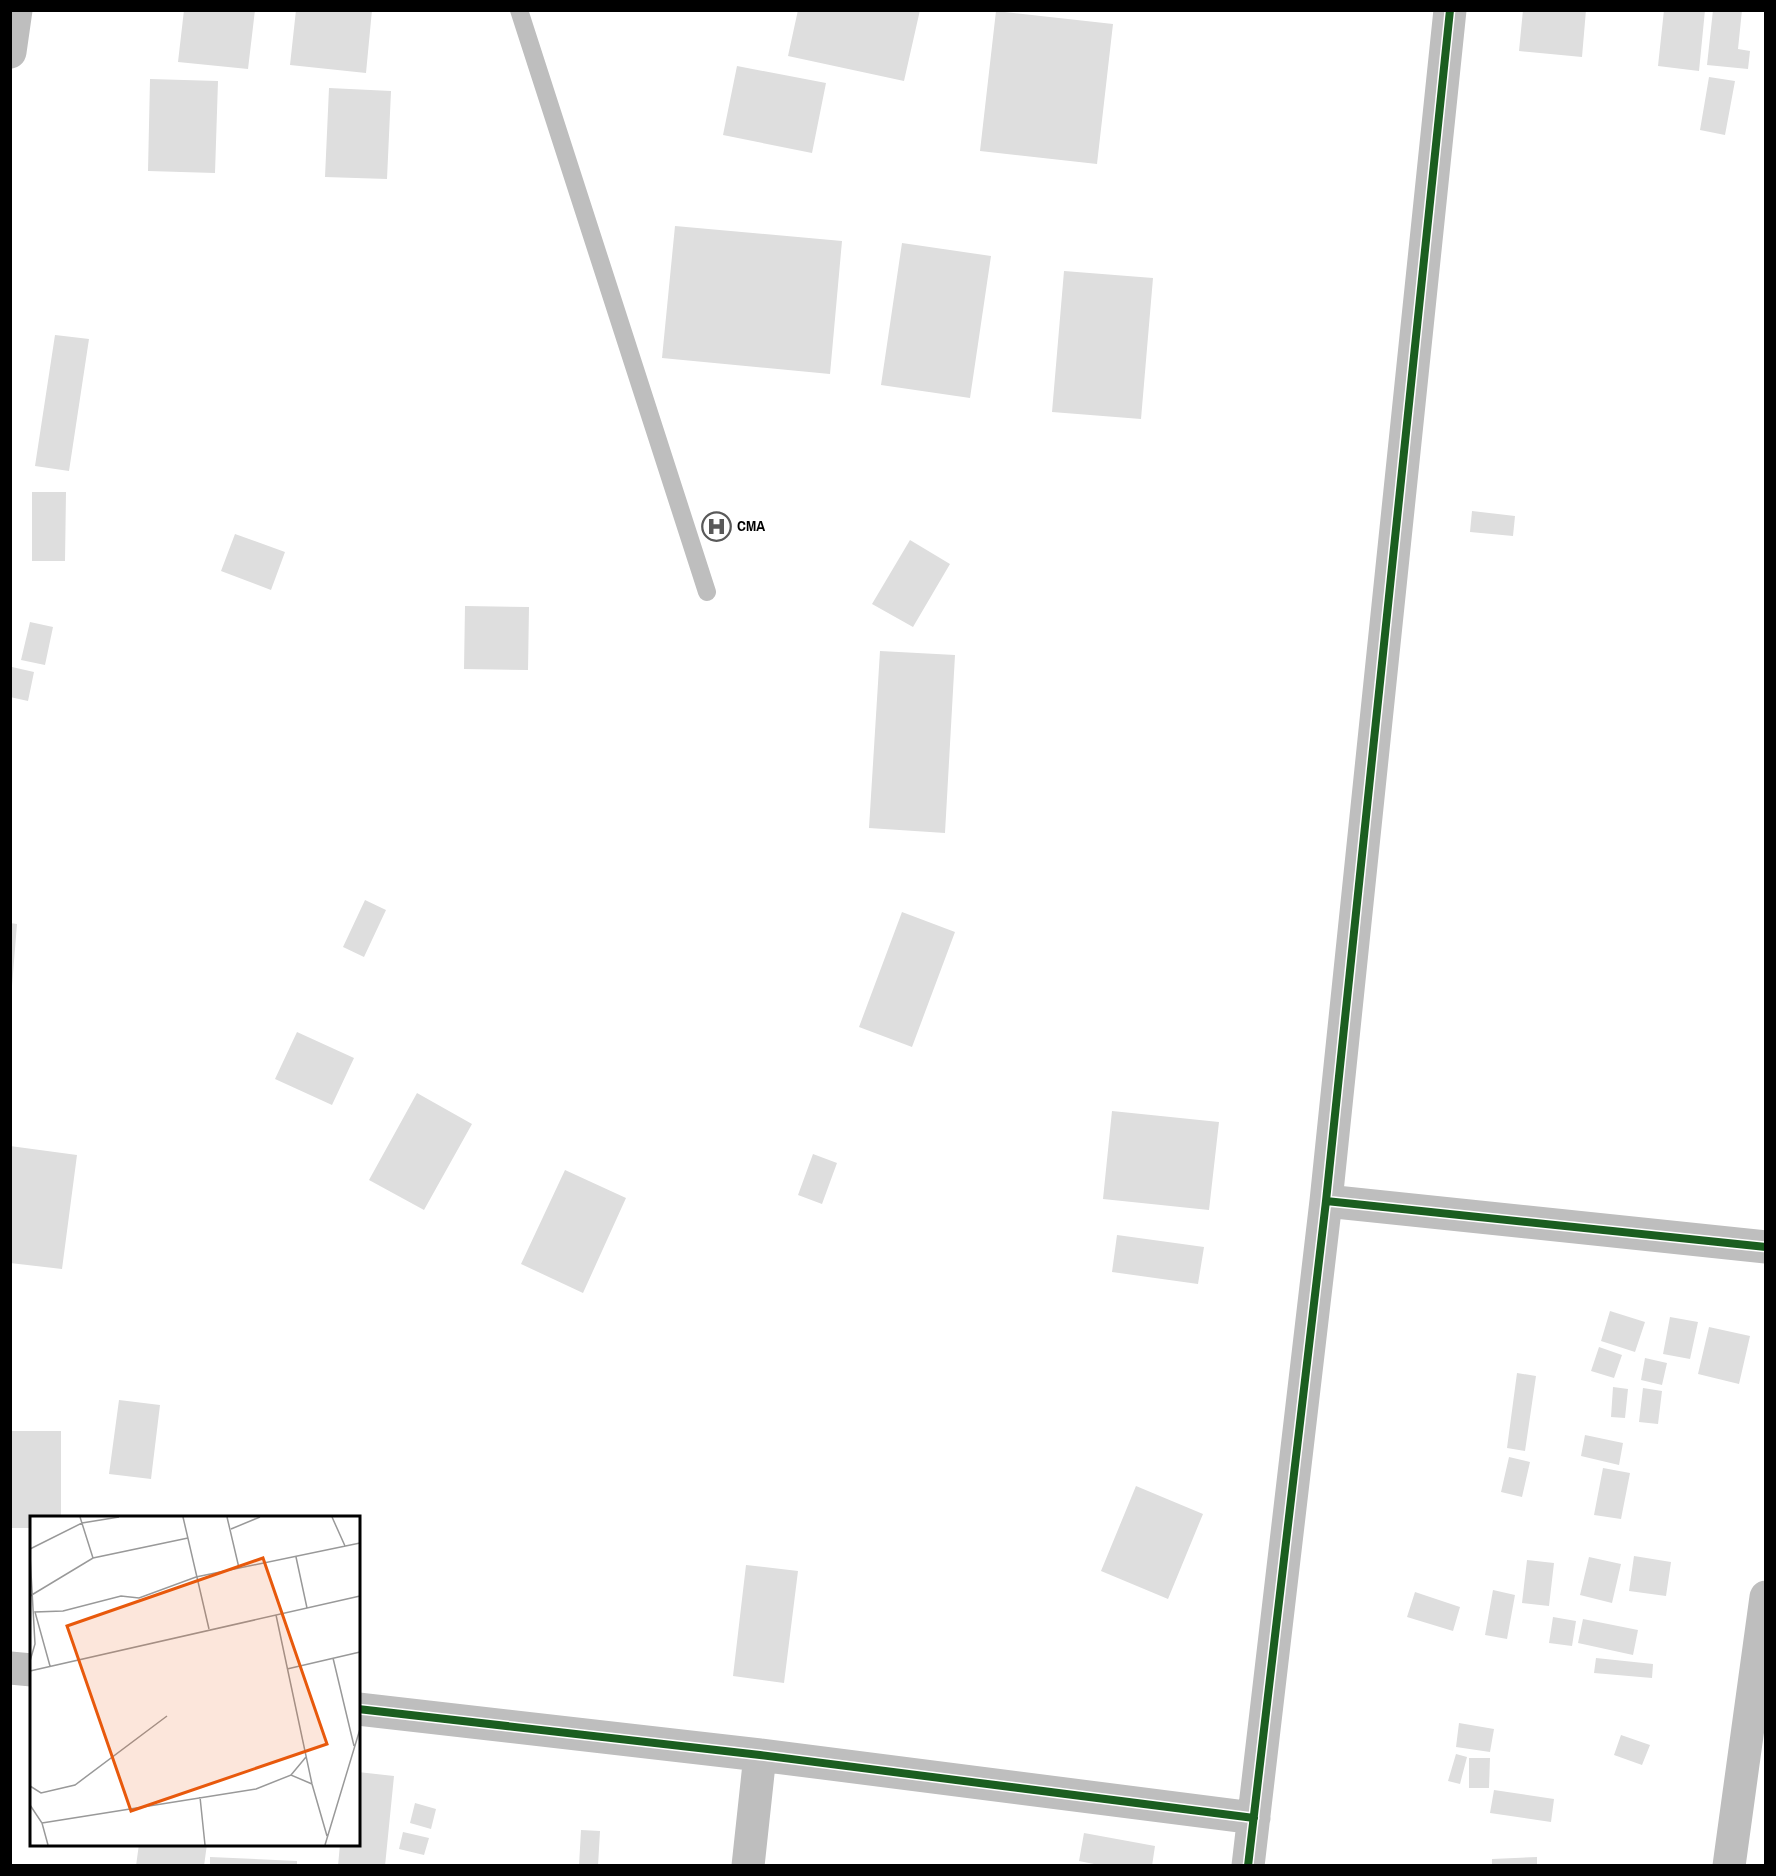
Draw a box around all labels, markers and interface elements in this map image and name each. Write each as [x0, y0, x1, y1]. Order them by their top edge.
hospital icon: CMA [700, 510, 732, 542]
place label: CMA [737, 515, 765, 536]
inset map [30, 1516, 360, 1846]

